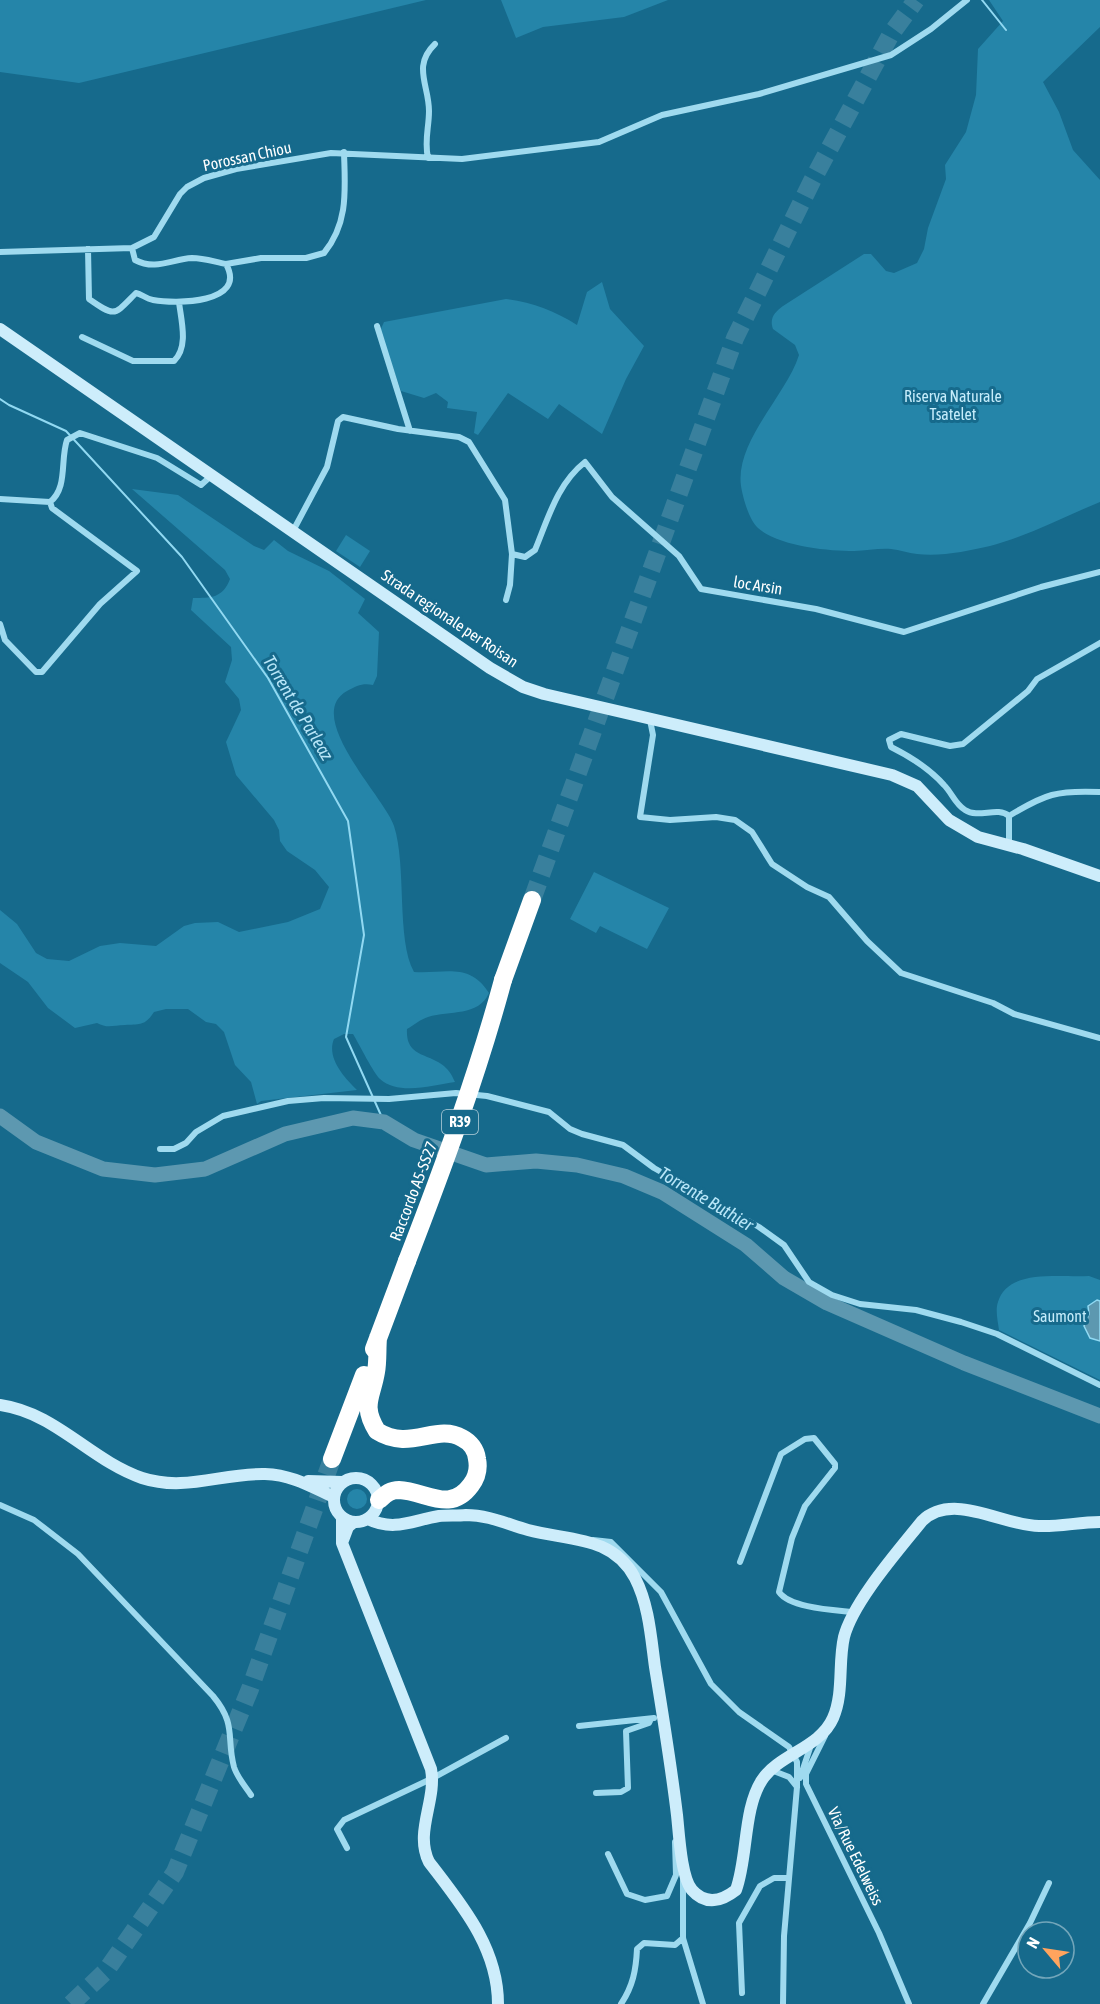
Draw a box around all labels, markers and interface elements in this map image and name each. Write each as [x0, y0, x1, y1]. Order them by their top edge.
street label: Porossan Chiou [201, 138, 293, 174]
park label: Riserva Naturale Tsatelet [904, 387, 1002, 423]
street label: Strada regionale per Roisan [378, 566, 522, 671]
street label: loc Arsin [732, 572, 784, 598]
water label: Torrent de Parleaz [259, 652, 338, 764]
road number: R39 [442, 1110, 478, 1134]
street label: Raccordo A5-SS27 [386, 1139, 440, 1243]
water label: Torrente Buthier [655, 1162, 758, 1235]
park label: Saumont [1033, 1307, 1087, 1325]
street label: Via/Rue Edelweiss [824, 1804, 888, 1908]
north arrow [1016, 1920, 1076, 1980]
text: N [1023, 1934, 1043, 1951]

